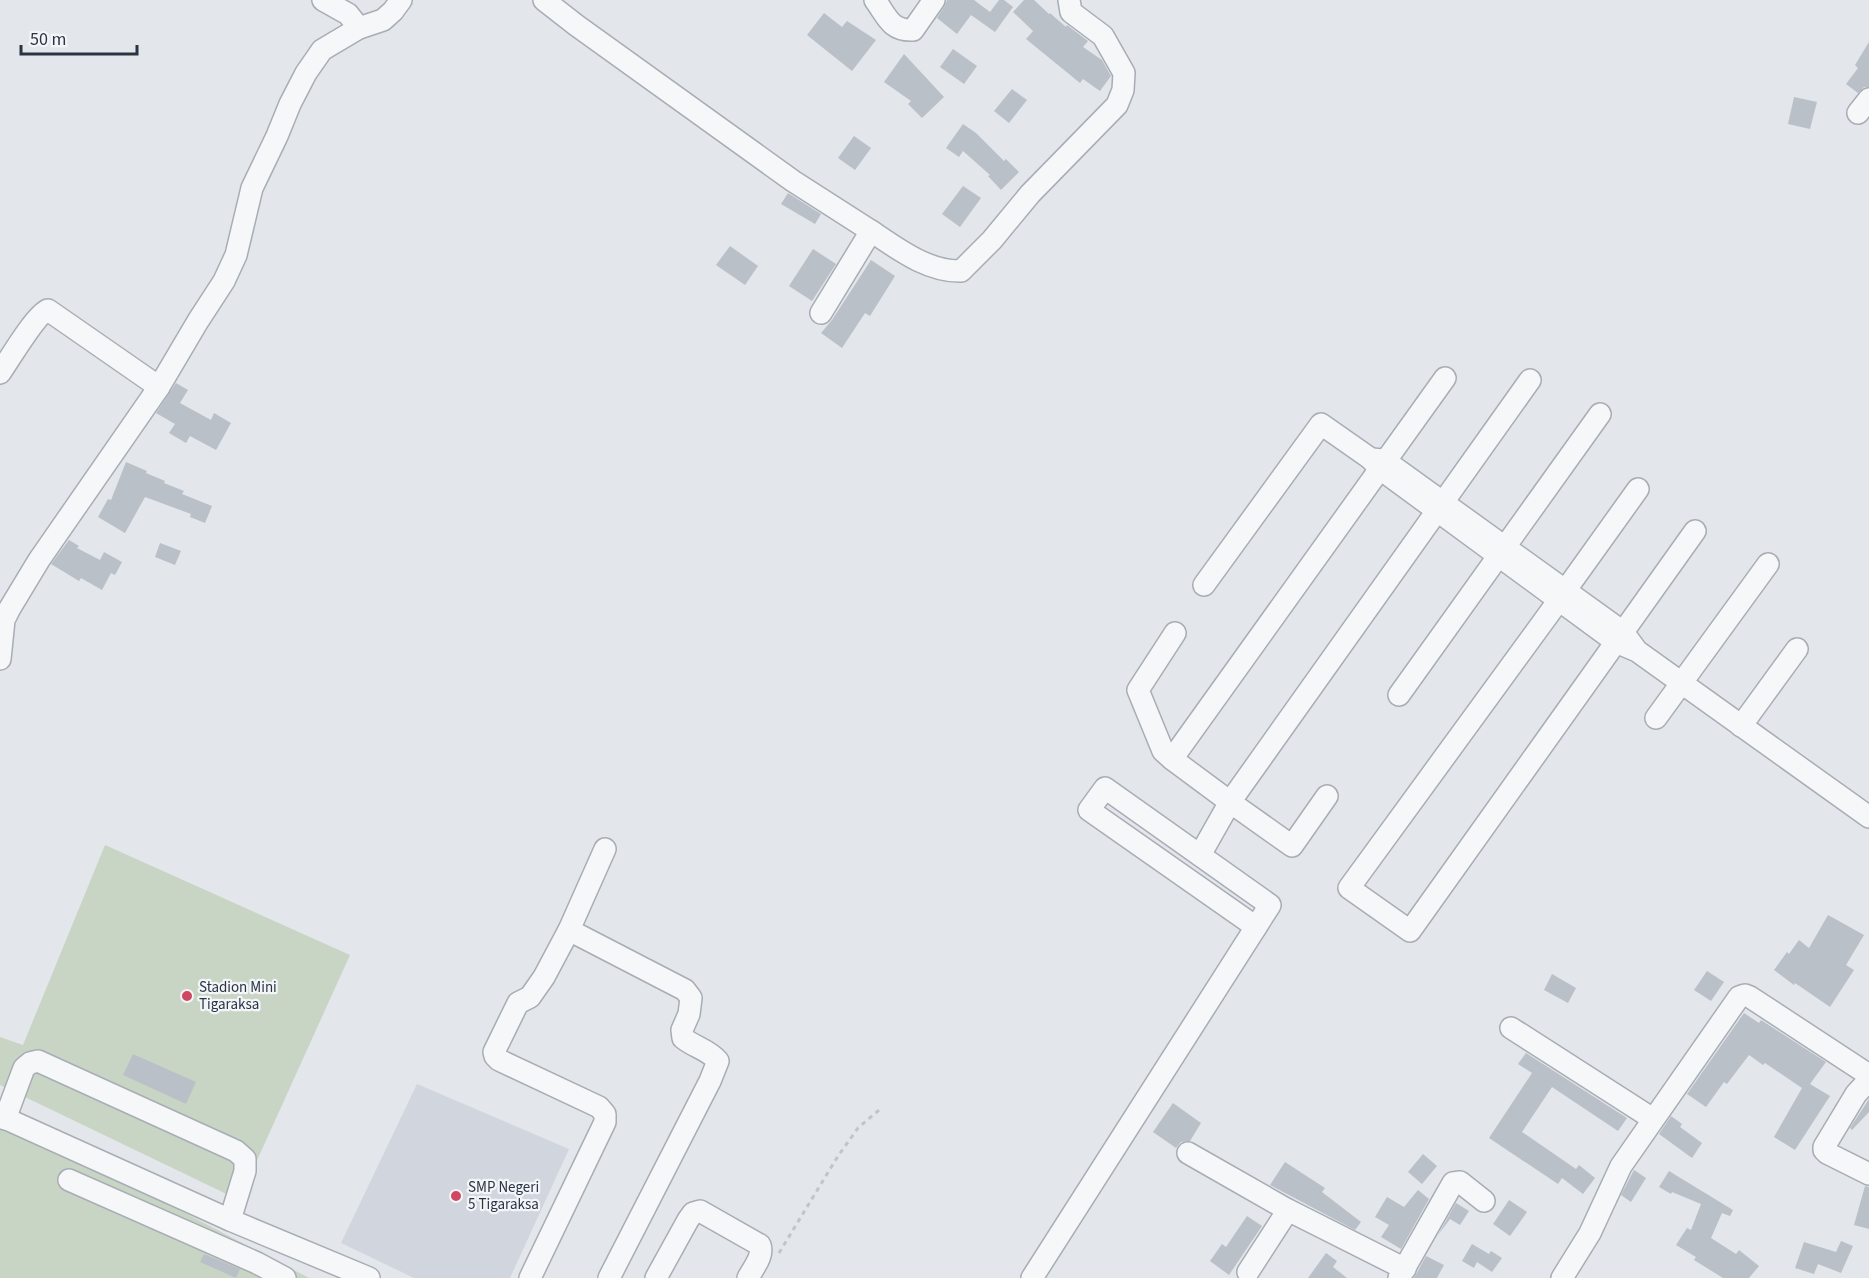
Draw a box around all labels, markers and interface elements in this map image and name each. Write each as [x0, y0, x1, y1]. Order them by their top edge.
scale bar [21, 18, 136, 56]
text: 50 m [30, 27, 66, 52]
place label: Stadion Mini Tigaraksa [199, 977, 277, 1015]
marker: Stadion Mini Tigaraksa [180, 989, 194, 1003]
place label: SMP Negeri 5 Tigaraksa [468, 1177, 539, 1215]
marker: SMP Negeri 5 Tigaraksa [449, 1189, 463, 1203]

